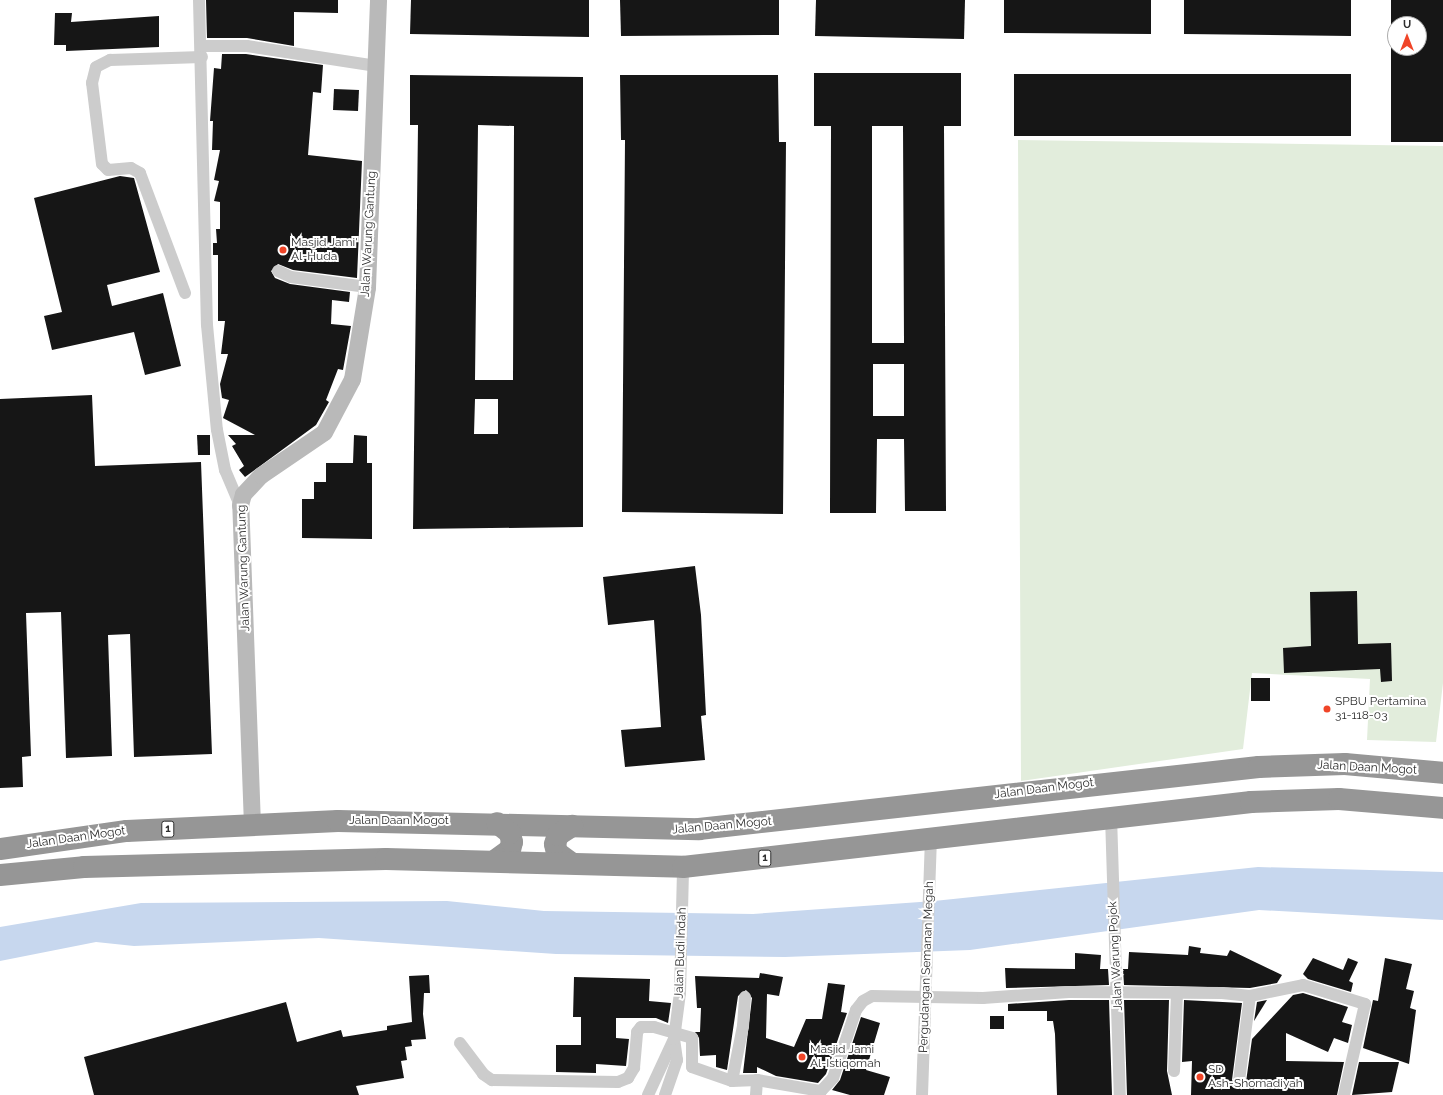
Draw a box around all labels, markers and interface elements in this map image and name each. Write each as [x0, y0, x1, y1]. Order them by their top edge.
north arrow [1387, 16, 1427, 56]
text: U [1403, 18, 1411, 31]
street label: Jalan Warung Gantung [358, 170, 380, 298]
place label: Masjid Jami' Al-Huda [291, 236, 358, 264]
marker: Masjid Jami' Al-Huda [278, 245, 288, 255]
street label: Jalan Warung Gantung [235, 504, 253, 632]
place label: SPBU Pertamina 31-118-03 [1335, 695, 1426, 723]
marker: SPBU Pertamina 31-118-03 [1322, 704, 1332, 714]
street label: Jalan Daan Mogot [1317, 758, 1417, 778]
street label: Jalan Daan Mogot [994, 776, 1094, 802]
street label: Jalan Daan Mogot [349, 814, 449, 828]
street label: Jalan Daan Mogot [672, 814, 772, 838]
road number: 1 [161, 820, 175, 838]
street label: Jalan Daan Mogot [26, 824, 126, 852]
road number: 1 [758, 849, 772, 867]
street label: Pergudangan Semanan Megah [917, 881, 937, 1053]
street label: Jalan Warung Pojok [1106, 901, 1126, 1011]
street label: Jalan Budi Indah [672, 907, 690, 999]
place label: Masjid Jami Al-Istiqomah [810, 1043, 881, 1071]
marker: Masjid Jami Al-Istiqomah [797, 1052, 807, 1062]
place label: SD Ash-Shomadiyah [1208, 1063, 1303, 1091]
marker: SD Ash-Shomadiyah [1195, 1072, 1205, 1082]

